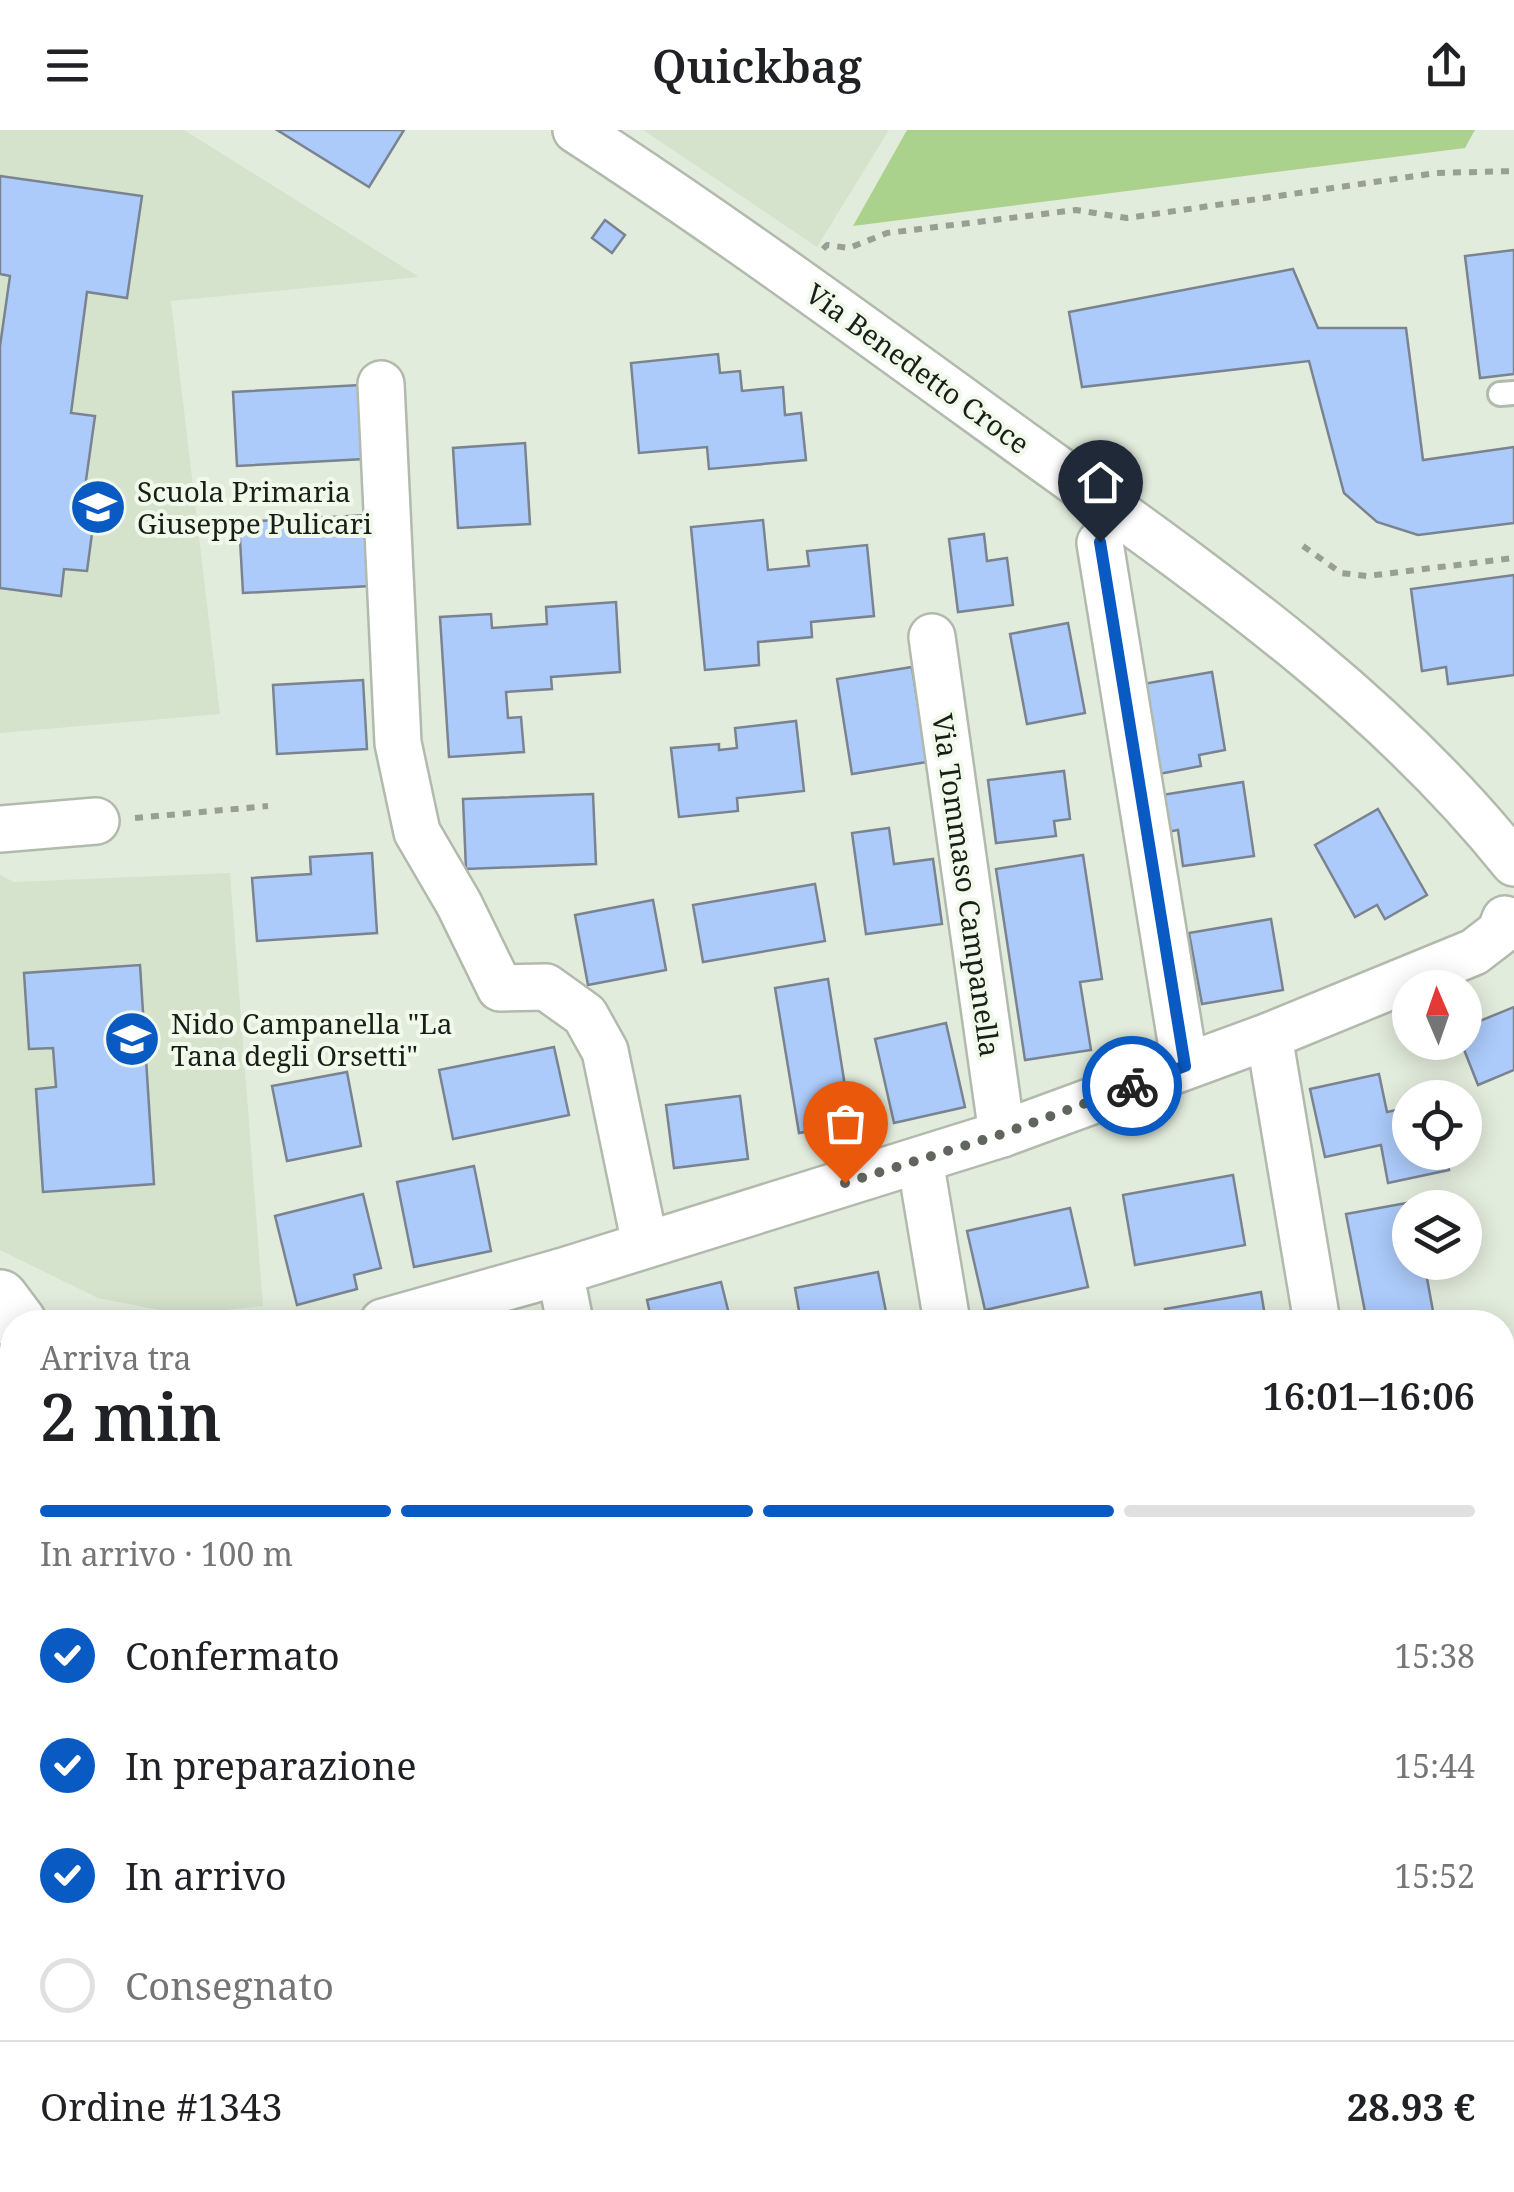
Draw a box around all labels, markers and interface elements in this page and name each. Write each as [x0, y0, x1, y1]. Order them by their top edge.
text: Quickbag [652, 35, 862, 96]
icon: menu [40, 38, 95, 93]
icon: share [1419, 38, 1474, 93]
street label: Via Benedetto Croce [798, 274, 1038, 462]
pin [1058, 440, 1143, 543]
icon: home [1073, 455, 1128, 510]
place label: Scuola Primaria Giuseppe Pulicari [137, 472, 372, 542]
school or university icon: Scuola Primaria Giuseppe Pulicari [68, 477, 128, 537]
street label: Via Tommaso Campanella [924, 711, 1010, 1059]
north arrow [1392, 970, 1482, 1060]
map controls [1392, 970, 1482, 1280]
place label: Nido Campanella "La Tana degli Orsetti" [171, 1004, 452, 1074]
school or university icon: Nido Campanella "La Tana degli Orsetti" [102, 1009, 162, 1069]
courier [1082, 1036, 1182, 1136]
icon: bike [1105, 1059, 1160, 1114]
button: locate [1392, 1080, 1482, 1170]
pin [803, 1081, 888, 1184]
icon: bag [818, 1096, 873, 1151]
button: layers [1392, 1190, 1482, 1280]
text: Arriva tra [40, 1336, 192, 1379]
text: 16:01–16:06 [1262, 1369, 1475, 1421]
text: 2 min [40, 1372, 222, 1460]
text: In arrivo · 100 m [40, 1532, 293, 1575]
icon: check [40, 1628, 95, 1683]
text: Confermato [125, 1629, 340, 1681]
text: 15:38 [1394, 1634, 1475, 1677]
icon: check [40, 1738, 95, 1793]
text: In preparazione [125, 1739, 417, 1791]
text: 15:44 [1394, 1744, 1475, 1787]
icon: check [40, 1848, 95, 1903]
text: In arrivo [125, 1849, 287, 1901]
text: 15:52 [1394, 1854, 1475, 1897]
text: Consegnato [125, 1959, 334, 2011]
text: Ordine #1343 [40, 2080, 283, 2132]
text: 28.93 € [1347, 2080, 1475, 2132]

